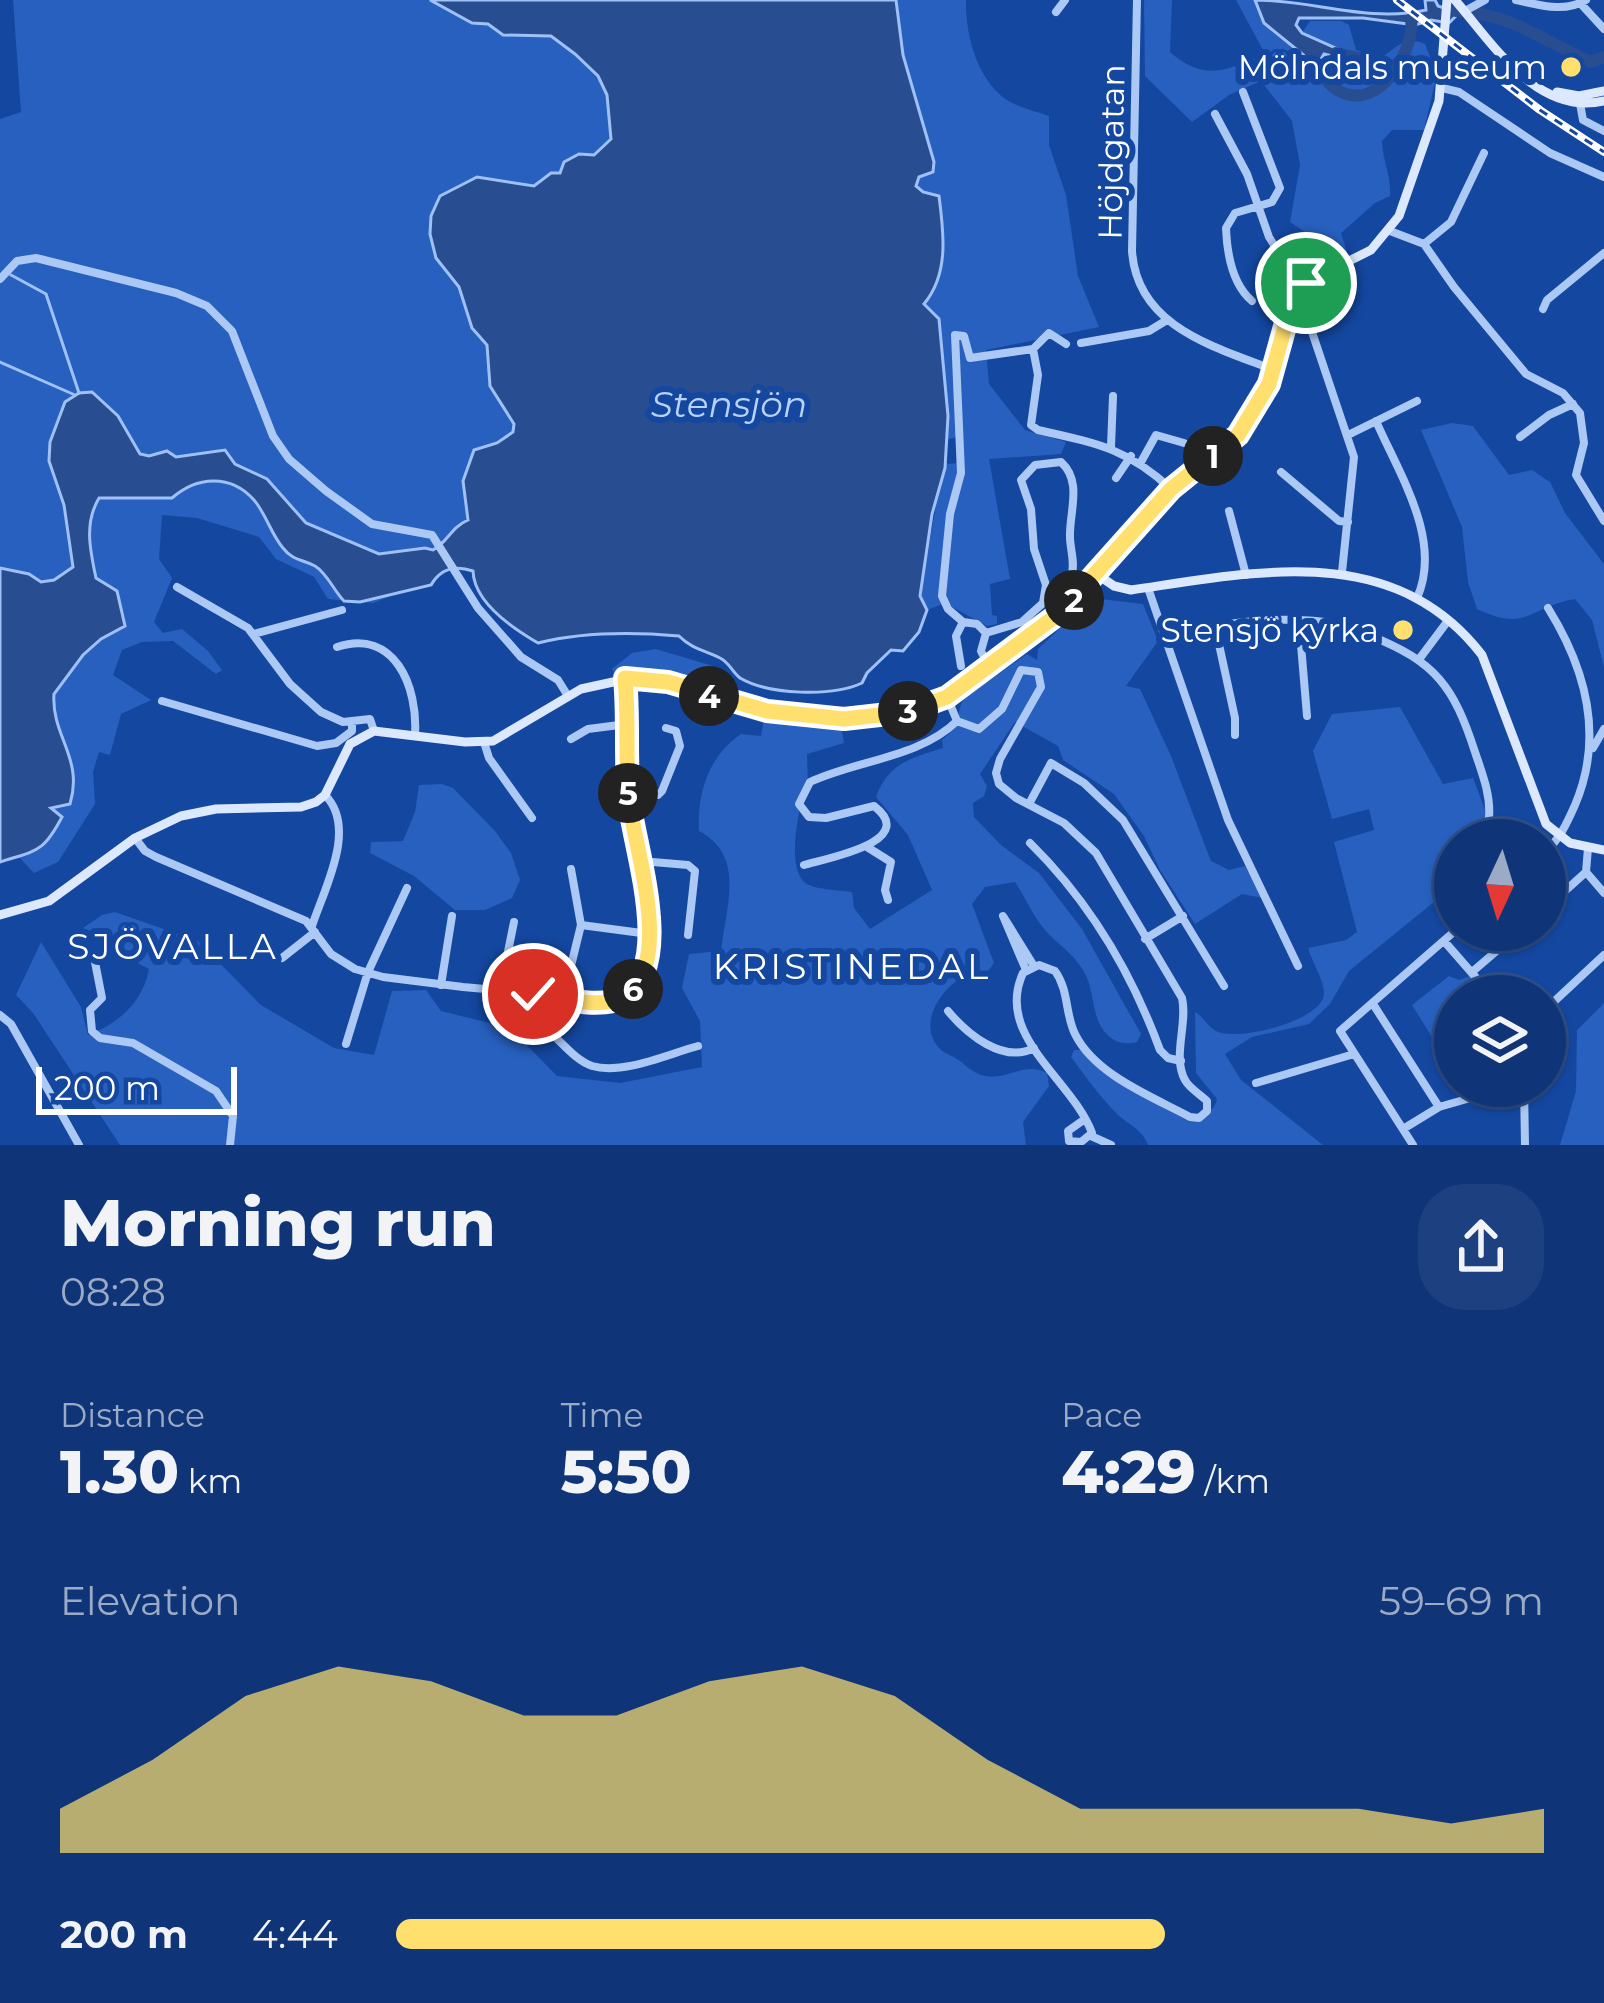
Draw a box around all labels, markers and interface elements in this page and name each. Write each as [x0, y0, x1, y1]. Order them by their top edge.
place label: Mölndals museum [1238, 47, 1547, 87]
marker: Mölndals museum [1558, 54, 1584, 80]
street label: Höjdgatan [1089, 64, 1133, 240]
pin [1255, 232, 1357, 334]
icon: arrive [1273, 250, 1339, 316]
water label: Stensjön [651, 382, 807, 426]
pin: 1 [1183, 426, 1243, 486]
text: 1 [1207, 436, 1219, 476]
pin: 2 [1044, 570, 1104, 630]
text: 2 [1064, 580, 1084, 620]
place label: Stensjö kyrka [1161, 610, 1379, 650]
marker: Stensjö kyrka [1390, 617, 1416, 643]
pin: 4 [679, 666, 739, 726]
text: 4 [698, 676, 720, 716]
pin: 3 [878, 681, 938, 741]
text: 3 [898, 691, 918, 731]
pin: 5 [598, 763, 658, 823]
text: 5 [618, 773, 638, 813]
north arrow [1434, 819, 1566, 951]
map controls [1434, 819, 1566, 1107]
district label: SJÖVALLA [67, 924, 279, 968]
pin [482, 943, 584, 1045]
district label: KRISTINEDAL [713, 944, 991, 988]
pin: 6 [603, 959, 663, 1019]
icon: check [500, 961, 566, 1027]
text: 6 [622, 969, 644, 1009]
button: layers [1434, 975, 1566, 1107]
scale bar [36, 1061, 237, 1114]
text: 200 m [54, 1068, 160, 1108]
text: Morning run [60, 1182, 496, 1263]
button: share [1418, 1184, 1544, 1310]
text: 08:28 [60, 1268, 166, 1316]
text: Distance [60, 1395, 205, 1435]
text: Time [561, 1395, 643, 1435]
text: Pace [1061, 1395, 1142, 1435]
text: 1.30 [60, 1435, 179, 1508]
text: 5:50 [561, 1435, 692, 1508]
text: 4:29 [1061, 1435, 1196, 1508]
text: km [179, 1461, 242, 1501]
text: /km [1196, 1461, 1270, 1501]
text: Elevation [60, 1577, 240, 1625]
text: 59–69 m [1379, 1577, 1544, 1625]
text: 200 m [60, 1910, 188, 1958]
text: 4:44 [252, 1910, 338, 1958]

